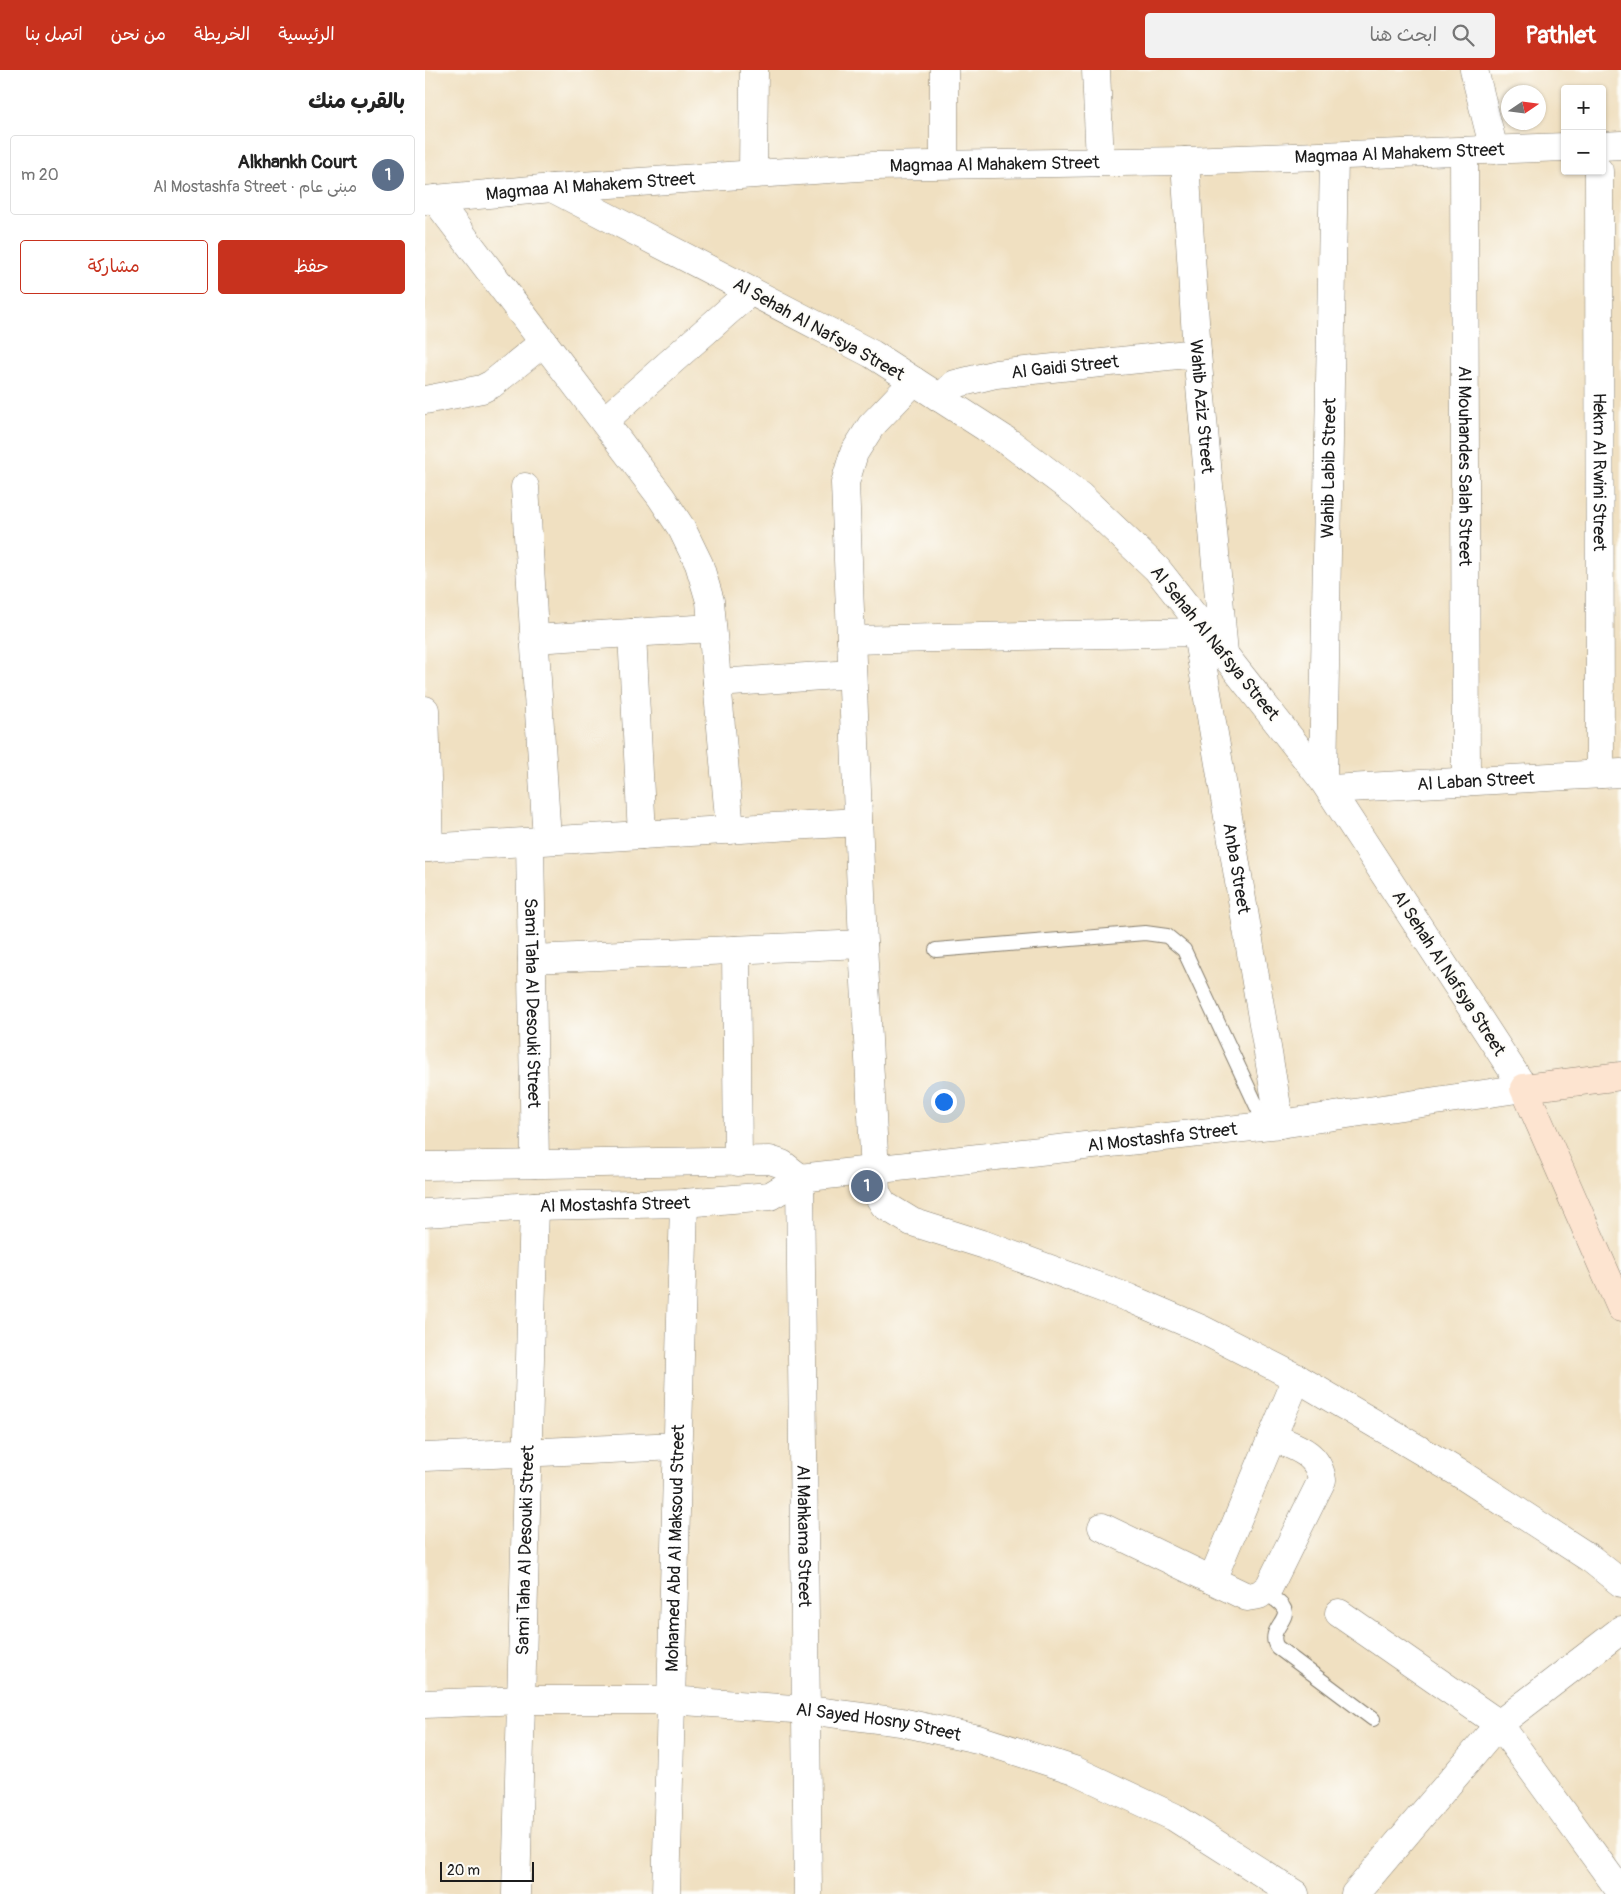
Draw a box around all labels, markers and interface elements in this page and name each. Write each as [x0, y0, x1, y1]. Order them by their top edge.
search box [1145, 13, 1495, 58]
icon: search [1449, 21, 1477, 49]
text: Pathlet [1525, 21, 1596, 50]
text: اتصل بنا [25, 23, 83, 46]
text: من نحن [111, 23, 166, 46]
text: الخريطة [194, 23, 250, 46]
text: الرئيسية [278, 23, 335, 46]
text: ابحث هنا [1369, 23, 1437, 47]
north arrow [1501, 85, 1546, 130]
map controls [1561, 85, 1606, 175]
button: + [1561, 85, 1606, 130]
text: بالقرب منك [308, 88, 405, 115]
button: − [1561, 130, 1606, 175]
street label: Magmaa Al Mahakem Street [1294, 138, 1506, 169]
text: Alkhankh Court [237, 150, 357, 174]
street label: Magmaa Al Mahakem Street [889, 151, 1101, 178]
text: 20 m [21, 165, 59, 185]
text: 1 [385, 165, 391, 185]
street label: Magmaa Al Mahakem Street [485, 167, 697, 206]
text: مبنى عام · Al Mostashfa Street [153, 177, 357, 197]
button: مشاركة [20, 240, 208, 294]
button: حفظ [218, 240, 405, 294]
street label: Al Sehah Al Nafsya Street [729, 273, 909, 387]
street label: Wahib Aziz Street [1184, 339, 1219, 475]
street label: Al Gaidi Street [1010, 350, 1121, 384]
street label: Al Mouhandes Salah Street [1453, 366, 1476, 567]
street label: Hekm Al Rwini Street [1587, 393, 1611, 552]
street label: Wahib Labib Street [1316, 397, 1342, 539]
street label: Al Sehah Al Nafsya Street [1145, 561, 1285, 726]
street label: Al Laban Street [1416, 767, 1536, 796]
street label: Anba Street [1217, 821, 1255, 916]
street label: Al Sehah Al Nafsya Street [1386, 886, 1511, 1061]
street label: Sami Taha Al Desouki Street [519, 898, 545, 1109]
your location [931, 1089, 957, 1115]
street label: Al Mostashfa Street [1086, 1118, 1239, 1158]
pin: 1 [851, 1167, 883, 1205]
street label: Al Mostashfa Street [539, 1191, 692, 1218]
street label: Mohamed Abd Al Maksoud Street [661, 1423, 690, 1672]
street label: Sami Taha Al Desouki Street [511, 1444, 540, 1656]
street label: Al Mahkama Street [791, 1465, 816, 1608]
street label: Al Sayed Hosny Street [795, 1698, 964, 1747]
scale bar [440, 1859, 534, 1882]
text: 20 m [447, 1862, 480, 1879]

